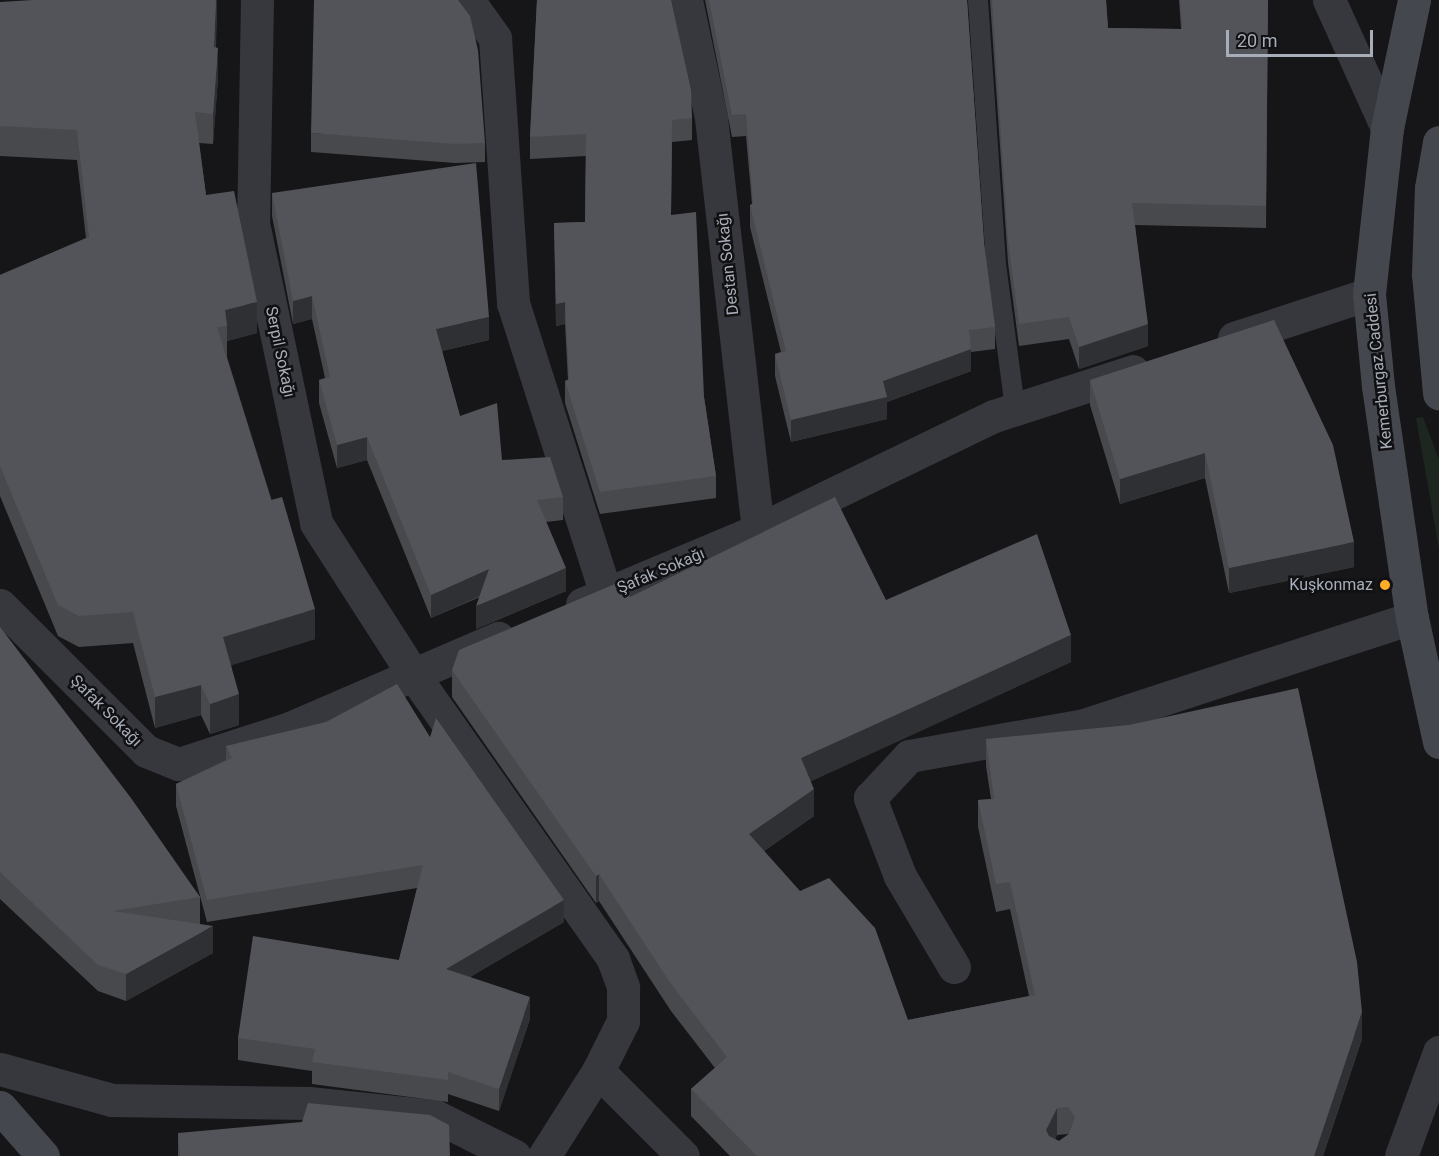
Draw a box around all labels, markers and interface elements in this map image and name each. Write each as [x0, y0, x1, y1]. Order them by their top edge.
scale bar [1229, 18, 1376, 56]
text: 20 m [1237, 30, 1277, 51]
street label: Destan Sokağı [713, 212, 743, 316]
street label: Kemerburgaz Caddesi [1361, 292, 1397, 450]
street label: Serpil Sokağı [261, 305, 299, 399]
street label: Şafak Sokağı [614, 544, 708, 598]
place label: Kuşkonmaz [1289, 575, 1373, 595]
marker: Kuşkonmaz [1378, 578, 1392, 592]
street label: Şafak Sokağı [66, 671, 146, 751]

